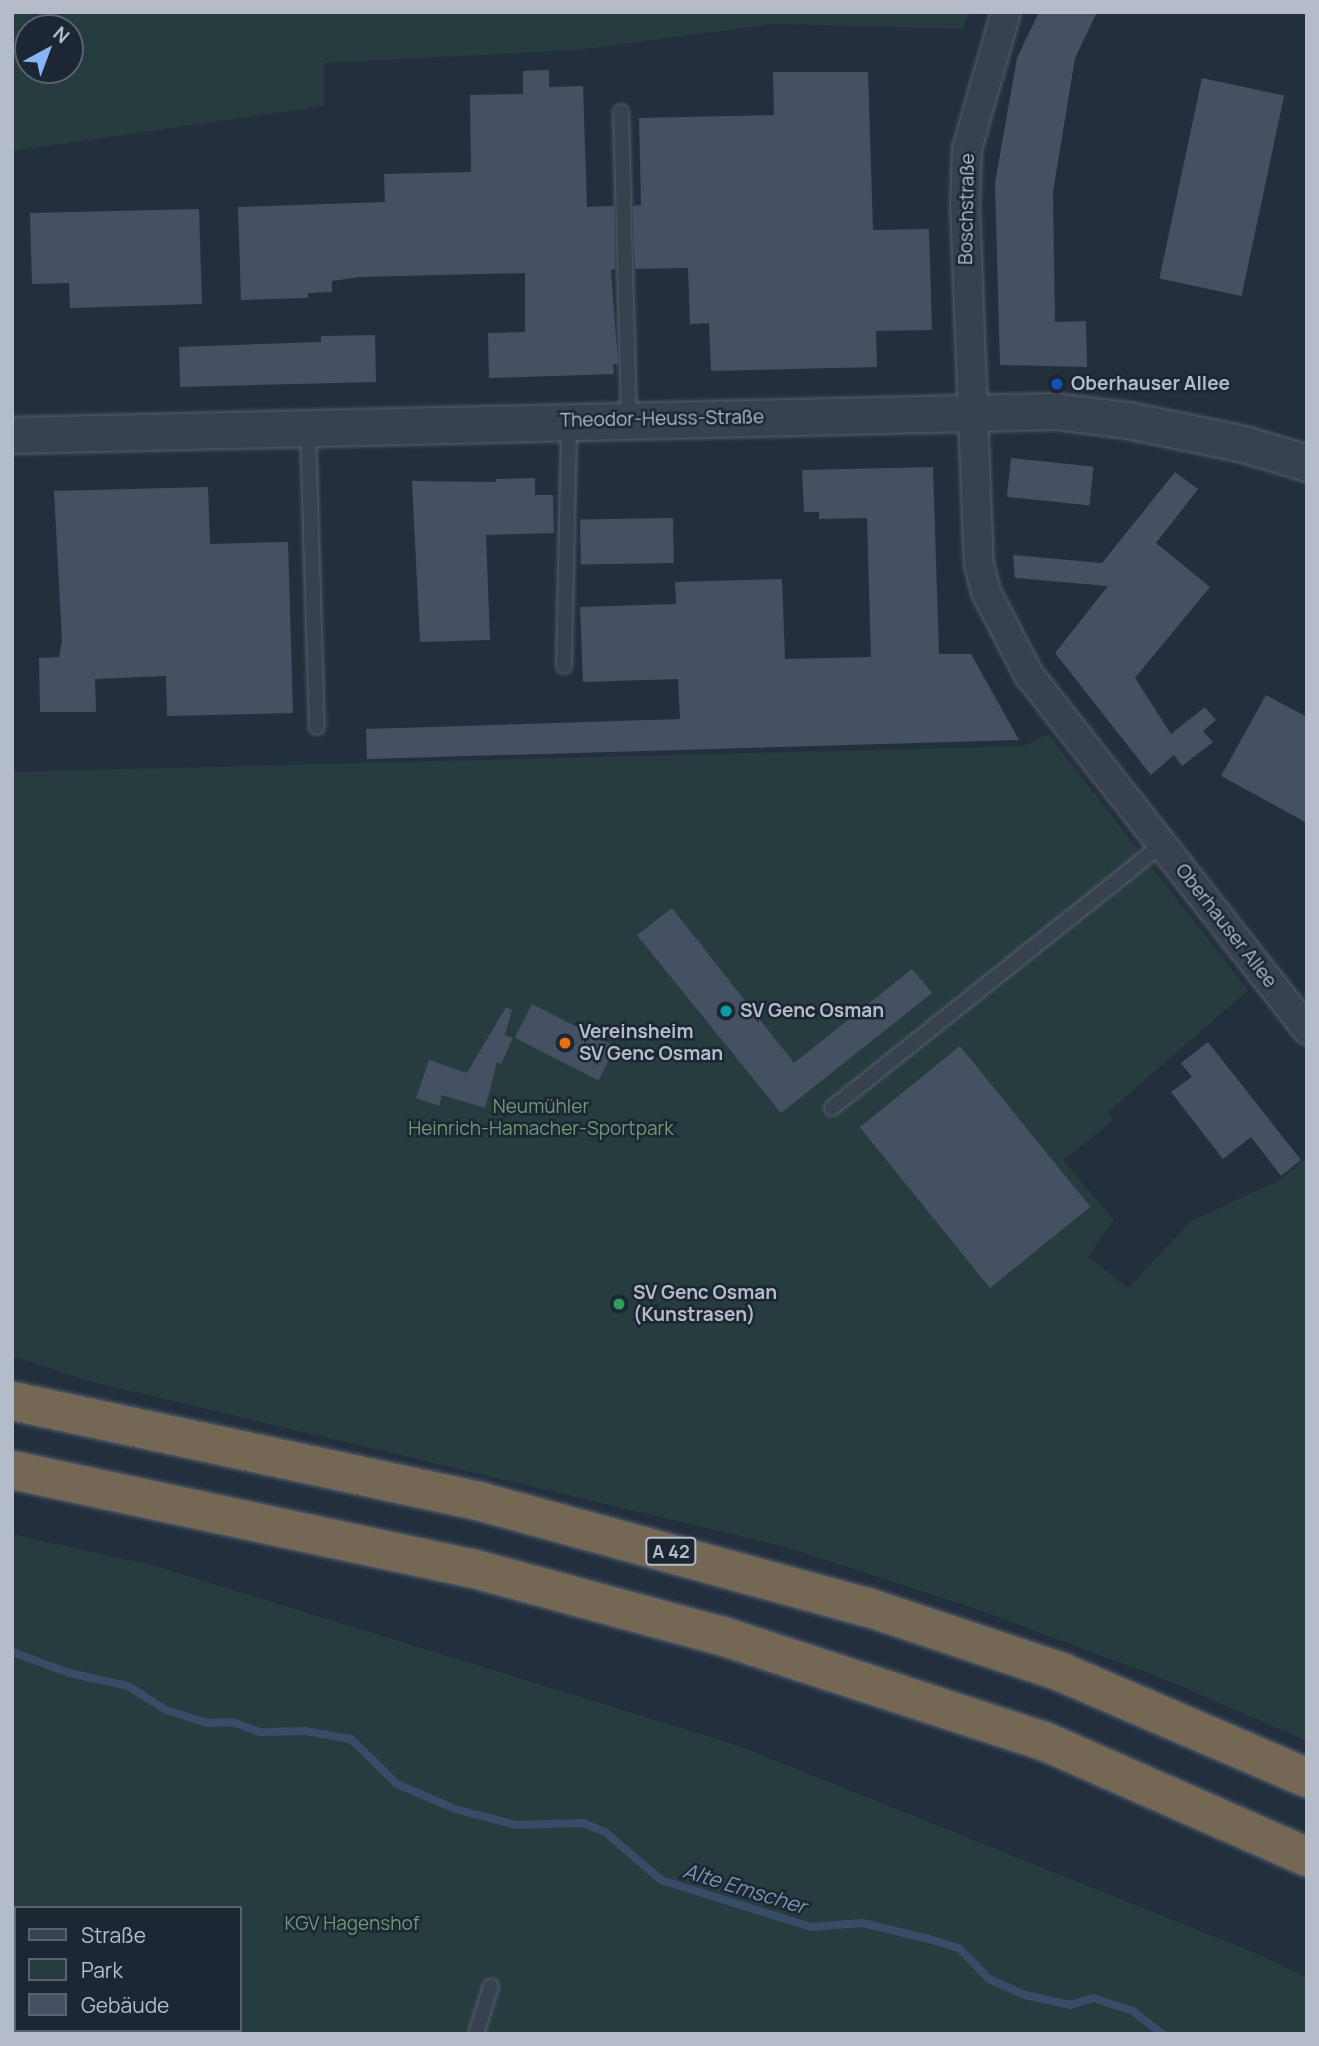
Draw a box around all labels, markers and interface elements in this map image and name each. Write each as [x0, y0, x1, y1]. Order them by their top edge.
north arrow [14, 14, 84, 84]
text: N [48, 20, 75, 49]
street label: Boschstraße [955, 153, 979, 265]
place label: Oberhauser Allee [1071, 373, 1230, 395]
marker: Oberhauser Allee [1049, 376, 1065, 392]
street label: Theodor-Heuss-Straße [560, 406, 764, 432]
street label: Oberhauser Allee [1171, 860, 1281, 992]
place label: SV Genc Osman [740, 1000, 884, 1022]
marker: SV Genc Osman [718, 1003, 734, 1019]
place label: Vereinsheim SV Genc Osman [579, 1021, 723, 1065]
marker: Vereinsheim SV Genc Osman [557, 1035, 573, 1051]
park label: Neumühler Heinrich-Hamacher-Sportpark [408, 1096, 674, 1140]
place label: SV Genc Osman (Kunstrasen) [633, 1282, 777, 1326]
marker: SV Genc Osman (Kunstrasen) [611, 1296, 627, 1312]
road number: A 42 [645, 1536, 697, 1566]
water label: Alte Emscher [680, 1857, 810, 1919]
legend [14, 1906, 242, 2032]
park label: KGV Hagenshof [285, 1913, 419, 1935]
text: Straße [81, 1921, 146, 1949]
text: Park [81, 1956, 123, 1984]
text: Gebäude [81, 1991, 169, 2019]

